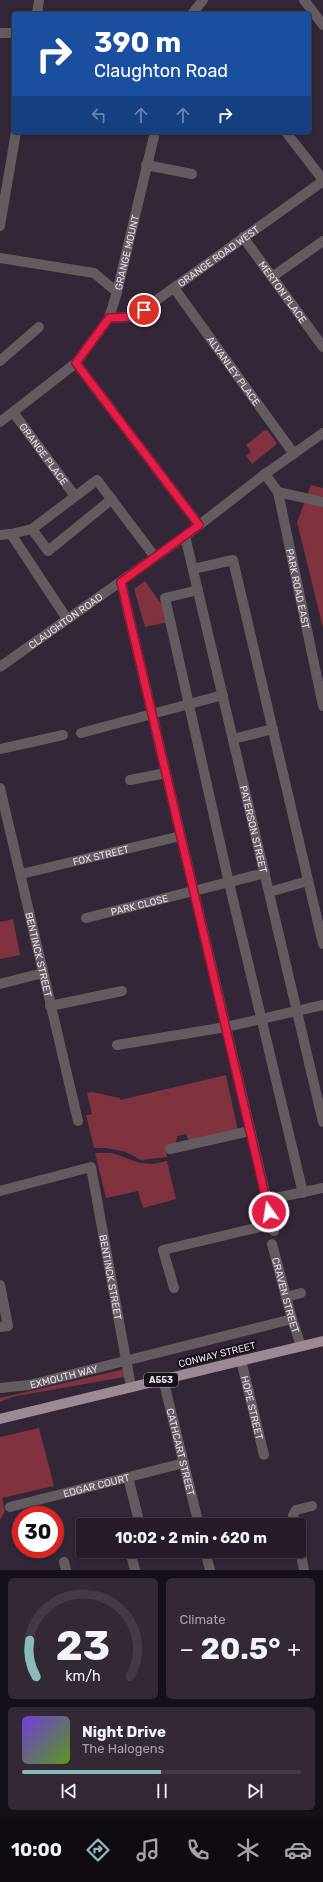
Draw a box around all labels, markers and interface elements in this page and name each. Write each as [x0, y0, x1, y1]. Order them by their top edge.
text: 390 m [94, 26, 181, 59]
icon: right [28, 28, 80, 80]
text: Claughton Road [94, 60, 228, 82]
icon: left [88, 104, 110, 126]
icon: ahead [130, 104, 152, 126]
icon: ahead [172, 104, 194, 126]
icon: right [214, 104, 236, 126]
street label: GRANGE MOUNT [113, 214, 142, 291]
street label: GRANGE ROAD WEST [176, 223, 262, 290]
street label: MERTON PLACE [256, 259, 309, 326]
pin [127, 293, 161, 327]
icon: arrive [133, 299, 155, 321]
street label: ALVANLEY PLACE [204, 334, 262, 408]
street label: GRANGE PLACE [16, 421, 70, 488]
street label: PARK ROAD EAST [283, 548, 312, 630]
street label: CLAUGHTON ROAD [26, 591, 106, 652]
street label: PATERSON STREET [237, 784, 269, 874]
street label: FOX STREET [72, 843, 131, 869]
street label: PARK CLOSE [110, 893, 170, 919]
street label: BENTINCK STREET [22, 911, 54, 998]
position arrow [248, 1191, 290, 1233]
street label: BENTINCK STREET [96, 1234, 124, 1321]
street label: CRAVEN STREET [269, 1256, 301, 1335]
street label: CONWAY STREET [177, 1340, 257, 1370]
street label: EXMOUTH WAY [29, 1363, 100, 1392]
road number: A553 [144, 1373, 178, 1387]
street label: HOPE STREET [238, 1375, 265, 1441]
street label: CATHCART STREET [163, 1407, 197, 1497]
street label: EDGAR COURT [62, 1472, 131, 1500]
speed limit sign: 30 [12, 1506, 64, 1558]
text: 10:02 · 2 min · 620 m [115, 1529, 267, 1547]
text: Climate [180, 1612, 226, 1627]
text: 23 [56, 1620, 110, 1669]
text: 20.5° [201, 1631, 281, 1667]
text: − [180, 1636, 194, 1663]
text: + [287, 1636, 301, 1663]
text: km/h [65, 1667, 101, 1684]
text: Night Drive [82, 1723, 166, 1741]
text: The Halogens [82, 1741, 164, 1756]
icon: previous [58, 1780, 80, 1802]
icon: pause [151, 1780, 173, 1802]
icon: next [244, 1780, 266, 1802]
icon: directions [84, 1836, 112, 1864]
icon: music [134, 1836, 162, 1864]
icon: phone [184, 1836, 212, 1864]
icon: climate [234, 1836, 262, 1864]
icon: car [284, 1836, 312, 1864]
text: 10:00 [11, 1839, 62, 1861]

